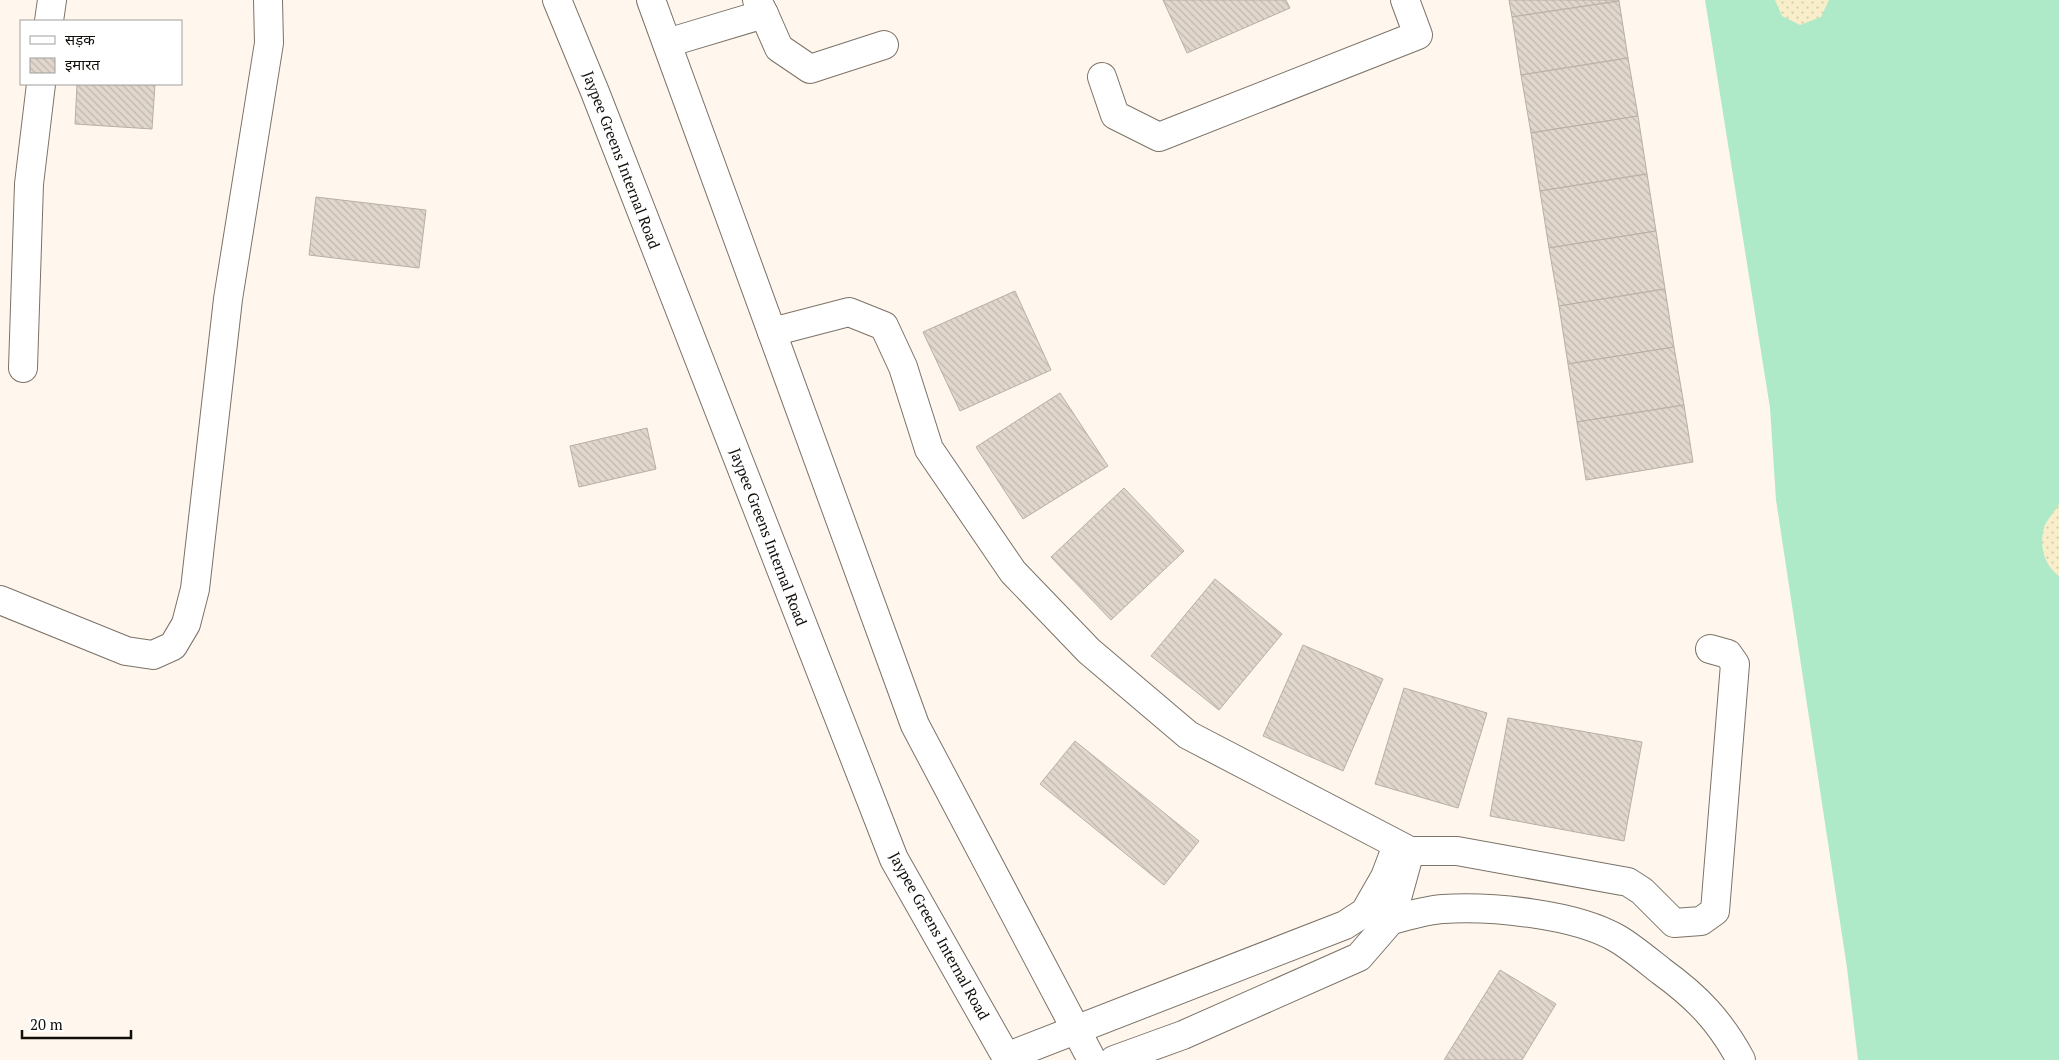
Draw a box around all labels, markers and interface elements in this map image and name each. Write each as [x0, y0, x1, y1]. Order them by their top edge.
legend [20, 20, 182, 85]
text: सड़क [65, 29, 95, 49]
text: इमारत [65, 54, 100, 74]
street label: Jaypee Greens Internal Road [579, 68, 665, 251]
street label: Jaypee Greens Internal Road [726, 445, 812, 628]
street label: Jaypee Greens Internal Road [885, 848, 994, 1023]
scale bar [22, 1008, 131, 1040]
text: 20 m [30, 1014, 63, 1034]

